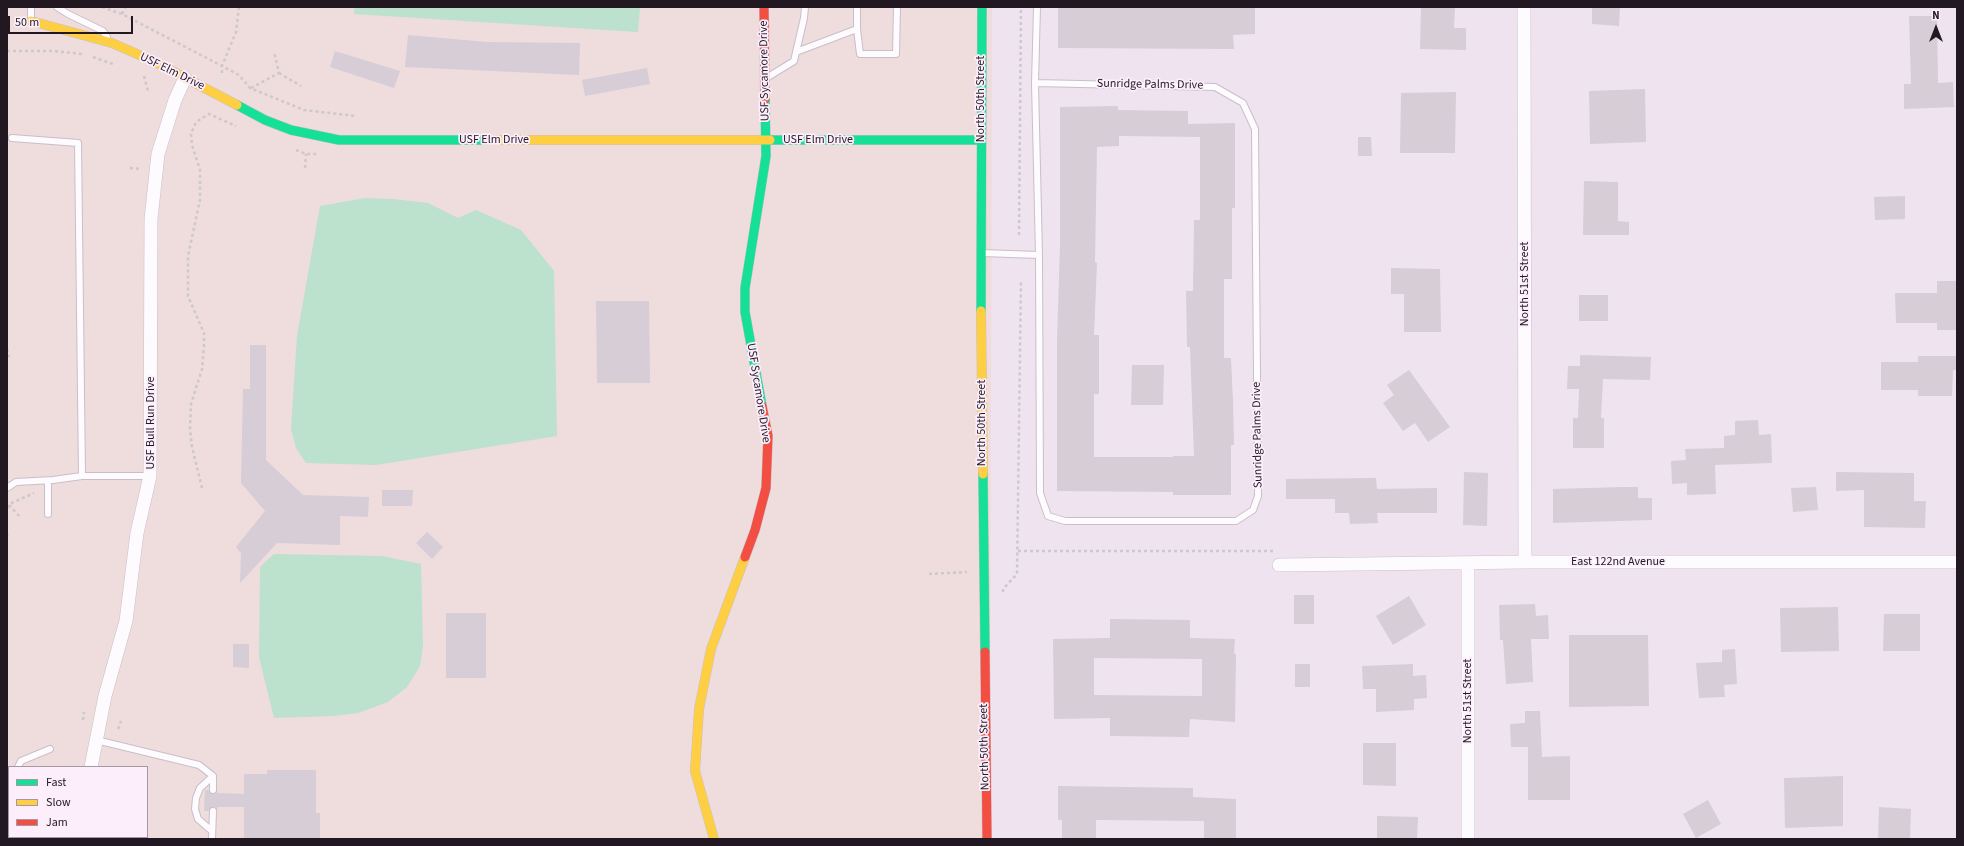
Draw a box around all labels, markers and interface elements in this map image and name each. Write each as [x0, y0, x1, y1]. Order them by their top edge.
scale bar [10, 8, 135, 34]
north arrow [1916, 8, 1956, 48]
text: N [1932, 8, 1940, 23]
text: 50 m [15, 14, 39, 31]
street label: USF Sycamore Drive [757, 21, 773, 121]
street label: USF Elm Drive [137, 50, 207, 94]
street label: North 50th Street [974, 56, 988, 142]
street label: Sunridge Palms Drive [1097, 77, 1203, 93]
street label: USF Elm Drive [459, 133, 529, 147]
street label: USF Elm Drive [783, 133, 853, 147]
street label: North 51st Street [1518, 242, 1532, 326]
street label: USF Sycamore Drive [743, 342, 773, 444]
street label: USF Bull Run Drive [144, 377, 158, 469]
street label: North 50th Street [975, 380, 989, 466]
street label: Sunridge Palms Drive [1250, 382, 1266, 488]
street label: East 122nd Avenue [1571, 555, 1665, 569]
street label: North 51st Street [1461, 659, 1475, 743]
street label: North 50th Street [977, 704, 993, 790]
legend [8, 766, 148, 838]
text: Fast [46, 774, 66, 791]
text: Slow [46, 794, 71, 811]
text: Jam [46, 814, 68, 831]

